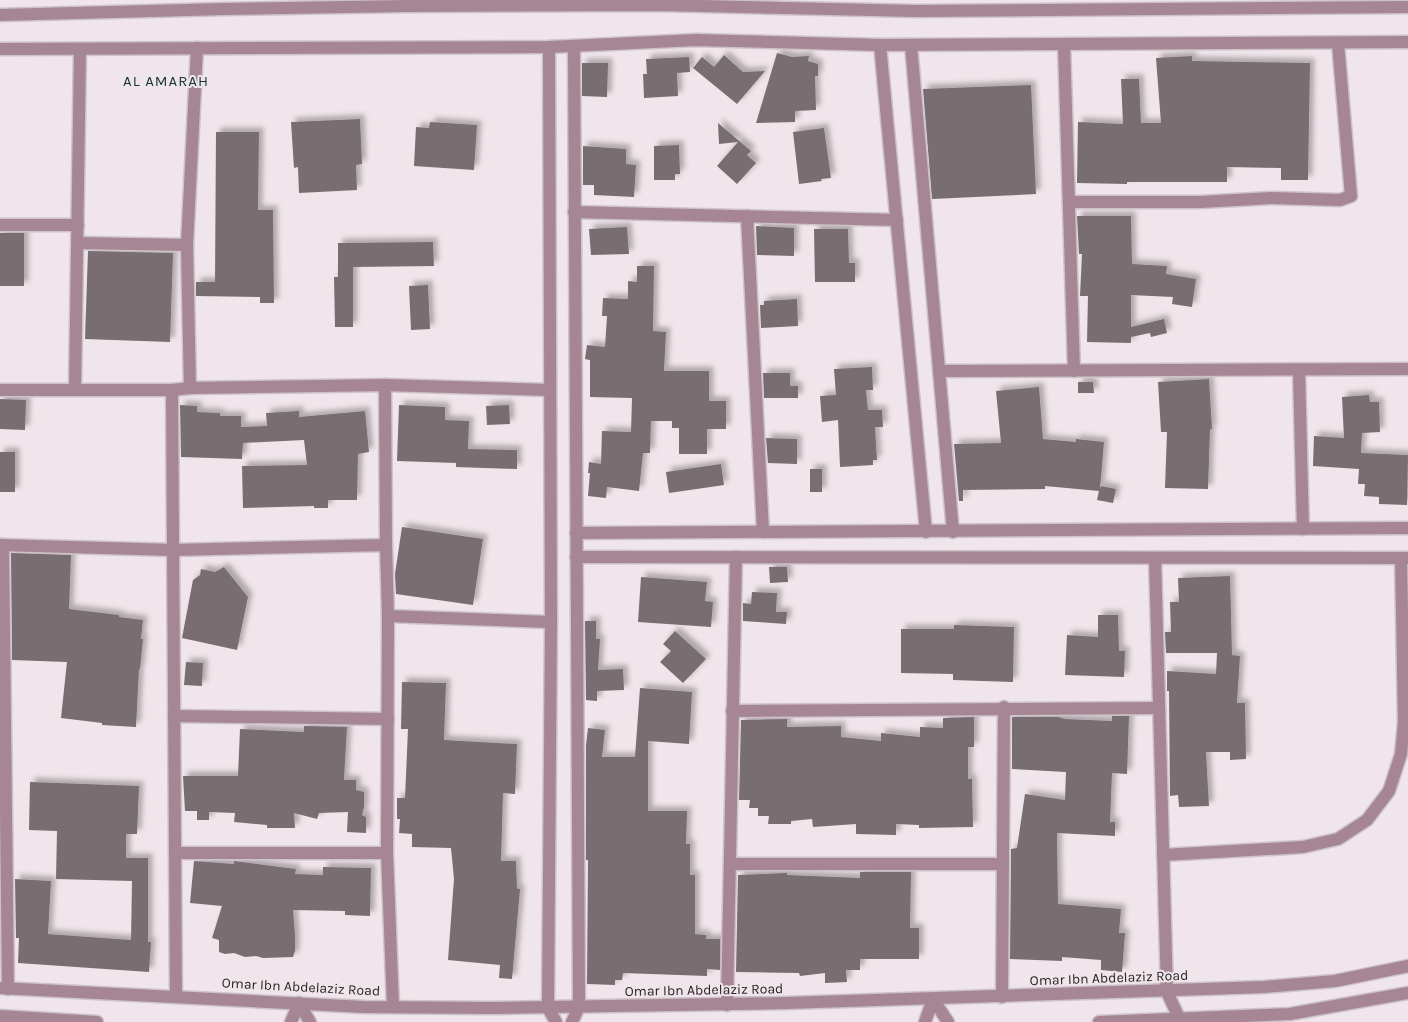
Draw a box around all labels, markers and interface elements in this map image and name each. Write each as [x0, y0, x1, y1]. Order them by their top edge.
district label: AL AMARAH [123, 72, 209, 90]
street label: Omar Ibn Abdelaziz Road [1029, 967, 1189, 989]
street label: Omar Ibn Abdelaziz Road [221, 974, 381, 1000]
street label: Omar Ibn Abdelaziz Road [625, 980, 783, 1000]

